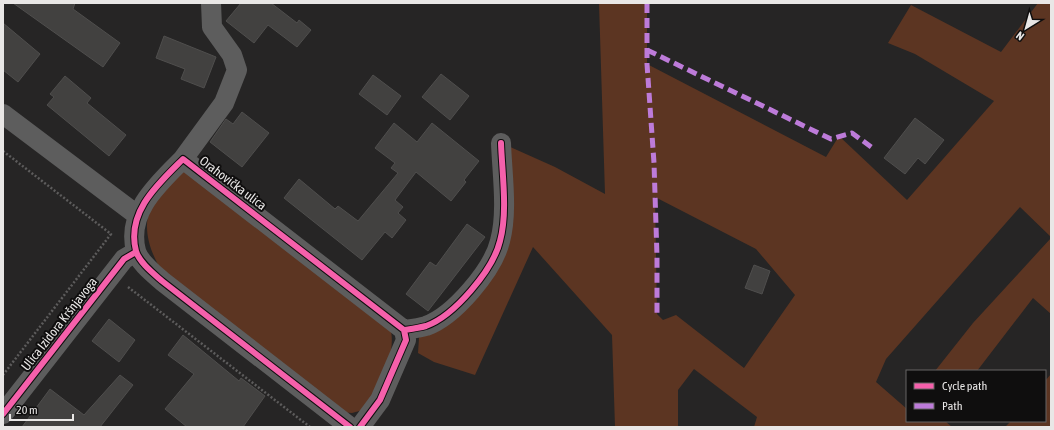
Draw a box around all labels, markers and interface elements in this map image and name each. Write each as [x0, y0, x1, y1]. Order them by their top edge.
north arrow [1006, 8, 1046, 48]
text: N [1014, 29, 1026, 43]
street label: Orahovička ulica [197, 153, 269, 213]
street label: Ulica Izidora Kršnjavoga [18, 274, 100, 374]
legend [906, 370, 1046, 422]
text: Cycle path [942, 379, 987, 393]
scale bar [10, 396, 73, 422]
text: Path [942, 399, 963, 413]
text: 20 m [16, 403, 38, 417]

